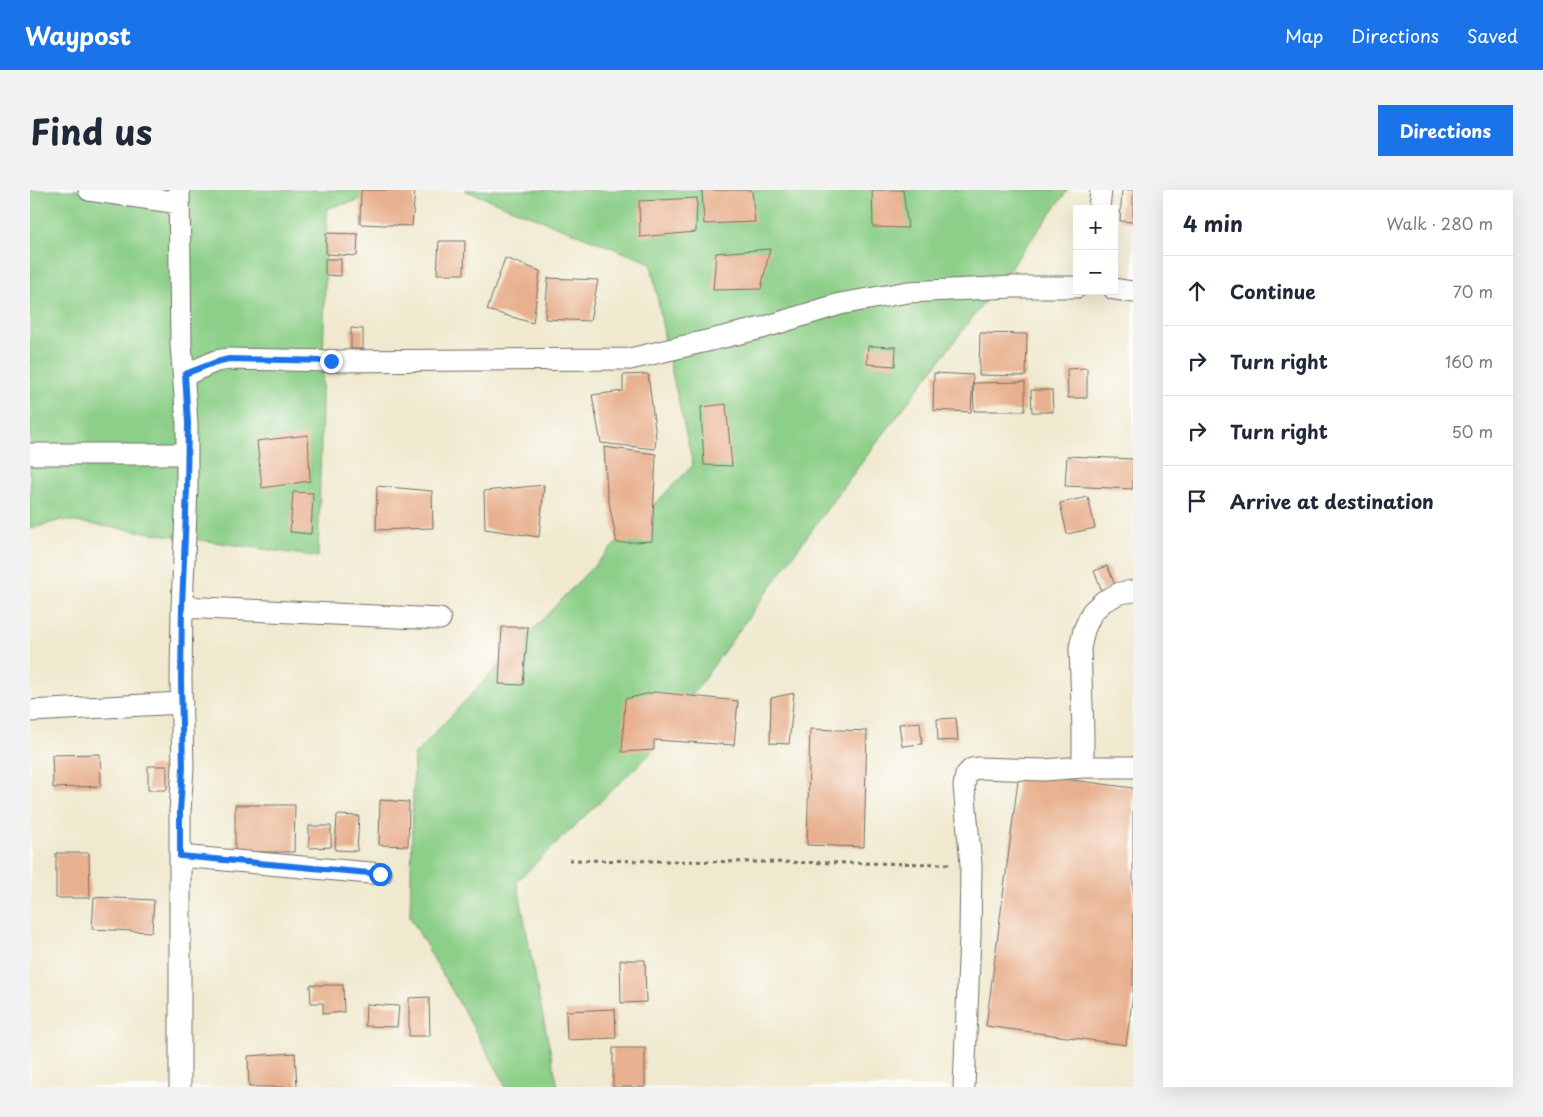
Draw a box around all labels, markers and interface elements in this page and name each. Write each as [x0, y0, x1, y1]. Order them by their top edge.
text: Waypost [25, 17, 131, 53]
text: Map [1285, 22, 1323, 49]
text: Directions [1351, 22, 1439, 49]
text: Saved [1467, 22, 1518, 49]
text: Find us [30, 104, 152, 157]
button: Directions [1378, 105, 1513, 156]
map controls [1073, 205, 1118, 295]
button: + [1073, 205, 1118, 250]
text: 4 min [1183, 207, 1243, 239]
text: Walk · 280 m [1386, 211, 1493, 235]
button: − [1073, 250, 1118, 295]
icon: ahead [1183, 277, 1211, 305]
text: Continue [1230, 277, 1316, 305]
text: 70 m [1453, 279, 1493, 303]
icon: right [1183, 347, 1211, 375]
text: Turn right [1230, 347, 1328, 375]
text: 160 m [1445, 349, 1493, 373]
route end [320, 350, 343, 373]
icon: right [1183, 417, 1211, 445]
text: Turn right [1230, 417, 1328, 445]
text: 50 m [1452, 419, 1493, 443]
icon: arrive [1183, 487, 1211, 515]
text: Arrive at destination [1230, 487, 1434, 515]
route start [369, 863, 392, 886]

